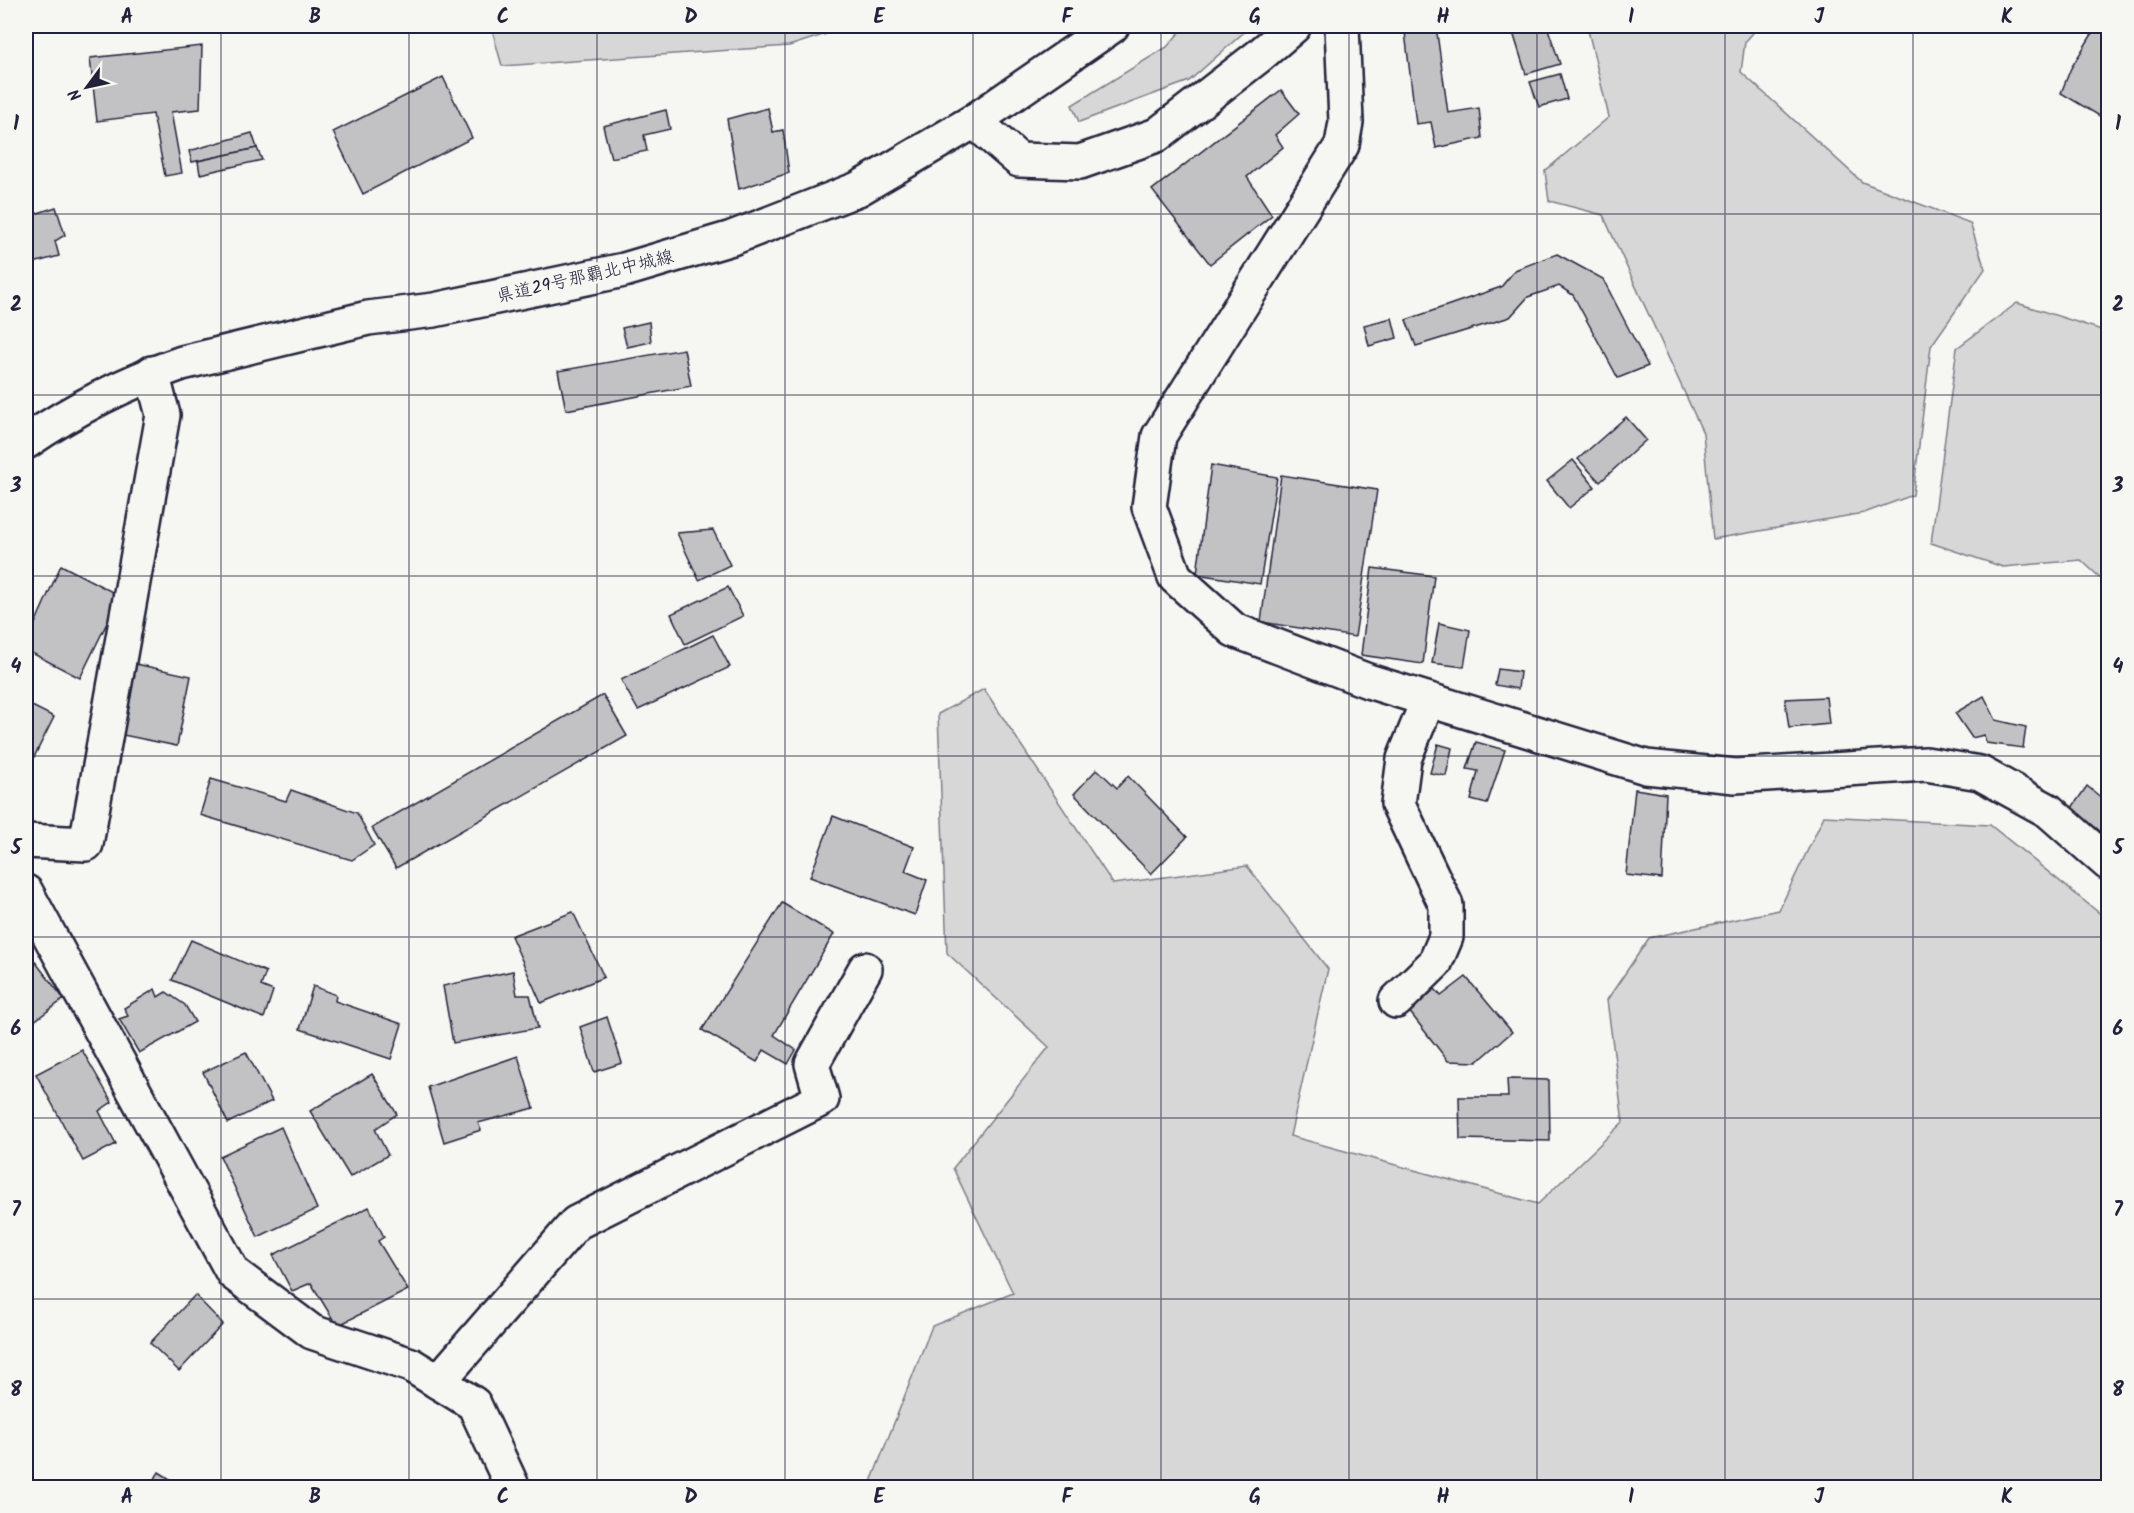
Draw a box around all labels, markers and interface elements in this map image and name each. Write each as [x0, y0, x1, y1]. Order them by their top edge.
text: A [121, 2, 133, 34]
text: B [309, 2, 321, 34]
text: C [497, 2, 509, 34]
text: D [684, 2, 698, 34]
text: E [873, 2, 885, 34]
text: F [1062, 2, 1074, 34]
text: G [1249, 2, 1261, 34]
text: H [1436, 2, 1450, 34]
text: I [1628, 2, 1634, 34]
text: J [1814, 2, 1825, 34]
text: K [2001, 2, 2013, 34]
north arrow [57, 57, 117, 117]
text: N [62, 83, 89, 105]
text: 1 [13, 109, 19, 141]
text: 1 [2115, 109, 2121, 141]
street label: 県道29号那覇北中城線 [494, 243, 677, 312]
text: 2 [10, 290, 22, 322]
text: 2 [2112, 290, 2124, 322]
text: 3 [10, 471, 22, 503]
text: 3 [2112, 471, 2124, 503]
text: 4 [11, 652, 22, 684]
text: 4 [2113, 652, 2124, 684]
text: 5 [10, 833, 23, 865]
text: 5 [2112, 833, 2125, 865]
text: 6 [11, 1014, 22, 1046]
text: 6 [2113, 1014, 2124, 1046]
text: 7 [11, 1195, 21, 1227]
text: 7 [2113, 1195, 2123, 1227]
text: 8 [10, 1375, 22, 1407]
text: 8 [2112, 1375, 2124, 1407]
text: A [121, 1482, 133, 1513]
text: B [309, 1482, 321, 1513]
text: C [497, 1482, 509, 1513]
text: D [684, 1482, 698, 1513]
text: E [873, 1482, 885, 1513]
text: F [1062, 1482, 1074, 1513]
text: G [1249, 1482, 1261, 1513]
text: H [1436, 1482, 1450, 1513]
text: I [1628, 1482, 1634, 1513]
text: J [1814, 1482, 1825, 1513]
text: K [2001, 1482, 2013, 1513]

